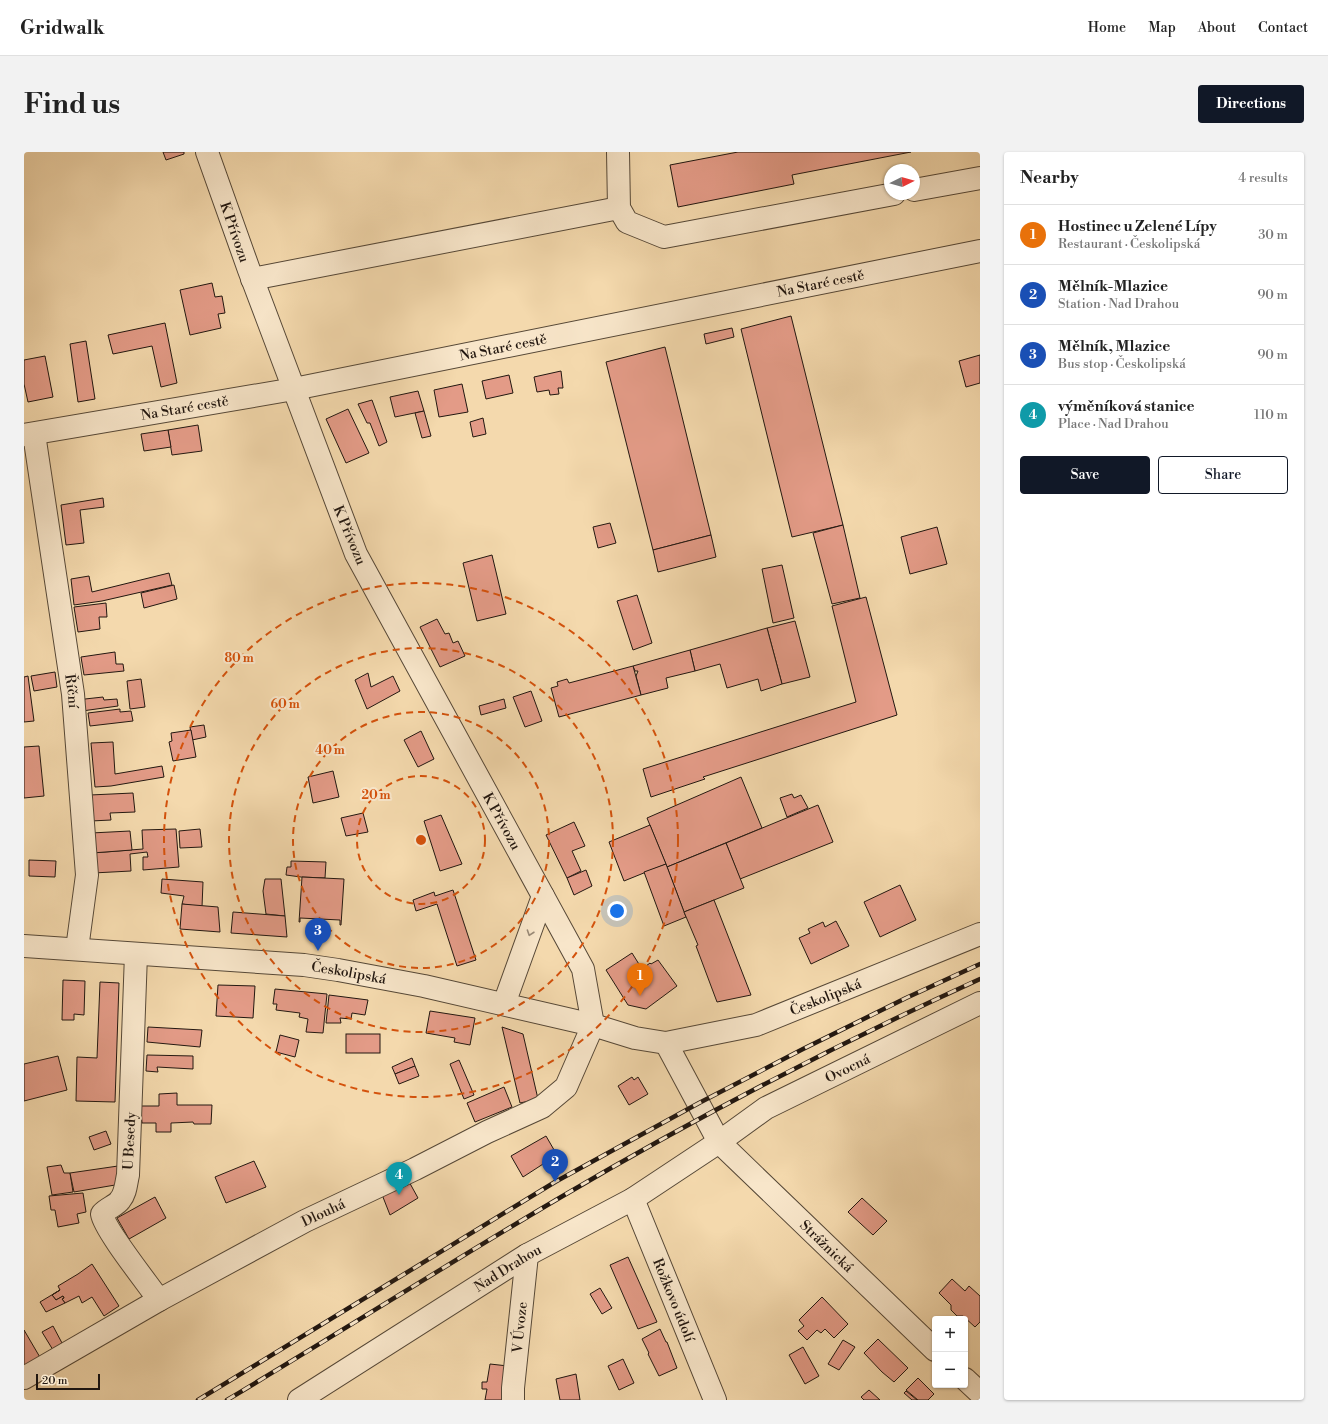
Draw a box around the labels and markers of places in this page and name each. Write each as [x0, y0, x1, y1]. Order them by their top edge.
centre of rings [414, 833, 428, 847]
pin: 3 [305, 918, 331, 951]
pin: 1 [627, 963, 653, 996]
pin: 2 [542, 1149, 568, 1182]
pin: 4 [386, 1162, 412, 1195]

